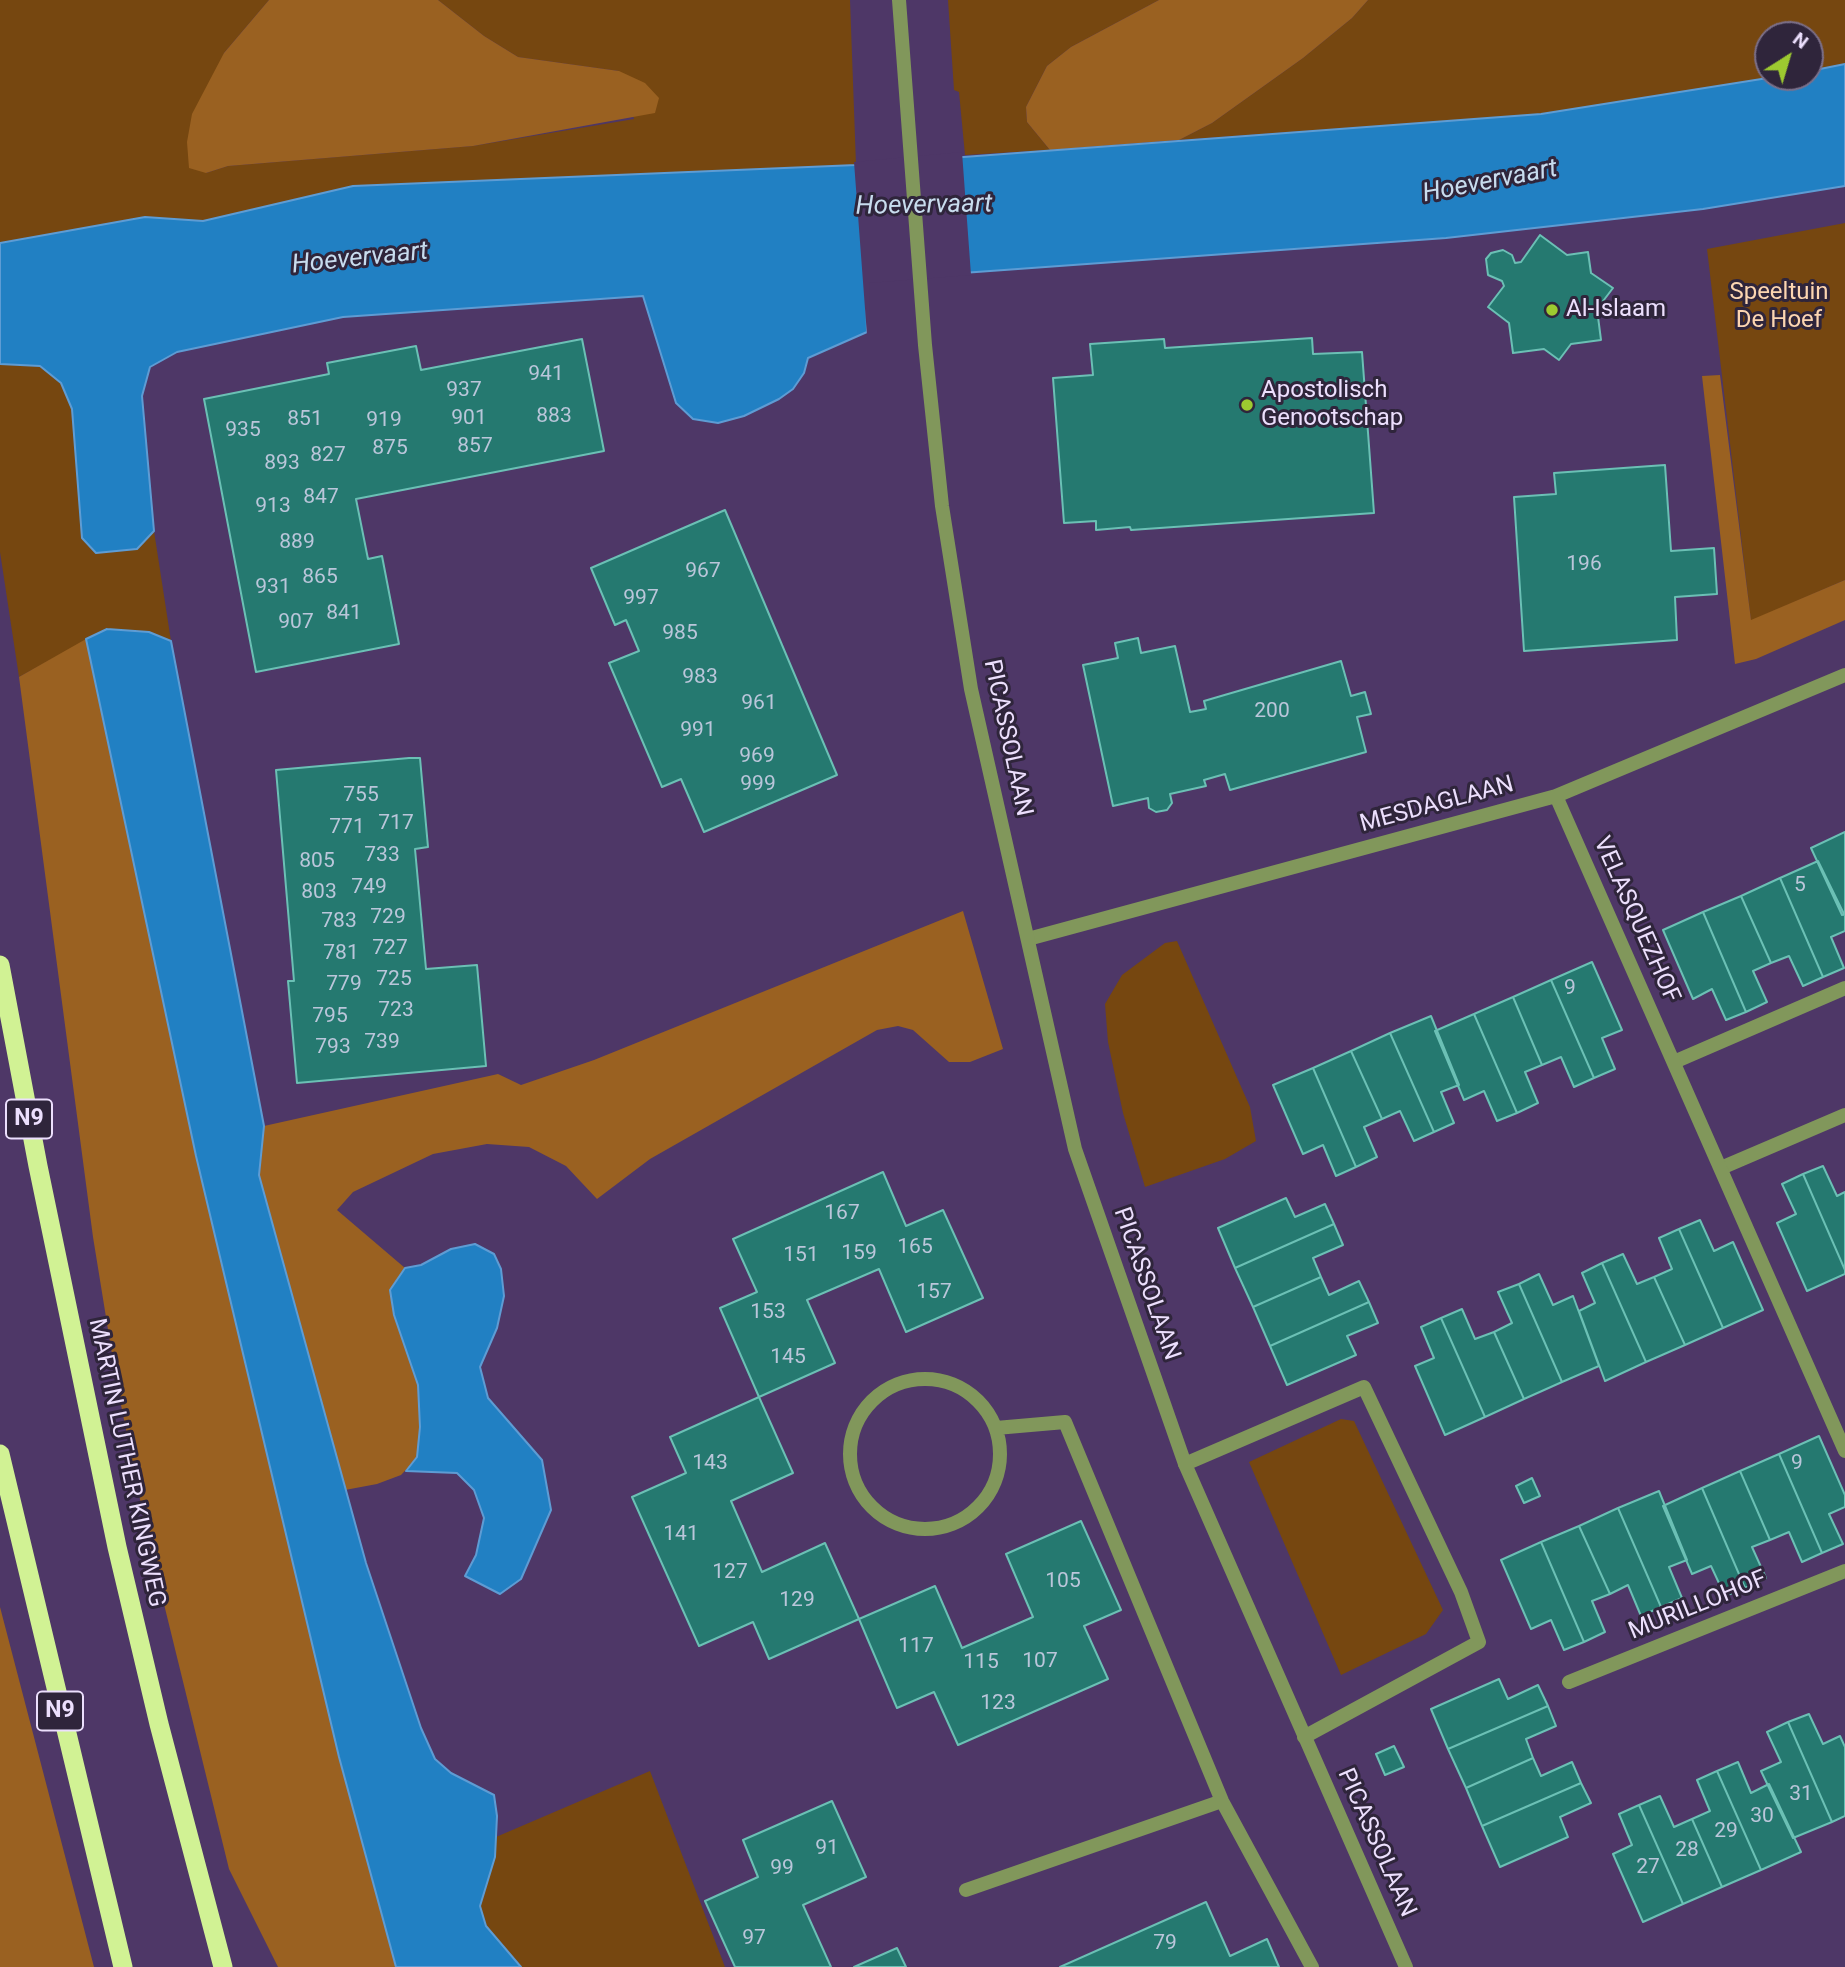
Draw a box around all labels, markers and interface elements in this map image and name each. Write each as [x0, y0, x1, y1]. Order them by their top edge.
north arrow [1754, 21, 1824, 91]
text: N [1788, 27, 1813, 54]
water label: Hoevervaart [1420, 154, 1560, 210]
water label: Hoevervaart [855, 189, 993, 223]
water label: Hoevervaart [290, 236, 430, 282]
park label: Speeltuin De Hoef [1729, 279, 1829, 335]
place label: Al-Islaam [1566, 296, 1666, 324]
marker: Al-Islaam [1544, 302, 1560, 318]
house number: 941 [528, 362, 564, 388]
place label: Apostolisch Genootschap [1261, 377, 1403, 433]
house number: 937 [446, 378, 482, 404]
marker: Apostolisch Genootschap [1239, 397, 1255, 413]
house number: 883 [536, 404, 572, 430]
house number: 901 [451, 406, 487, 432]
house number: 851 [287, 407, 323, 433]
house number: 919 [366, 408, 402, 434]
house number: 935 [225, 418, 261, 444]
house number: 857 [457, 434, 493, 460]
house number: 875 [372, 436, 408, 462]
house number: 827 [310, 443, 346, 469]
house number: 893 [264, 451, 300, 477]
house number: 847 [303, 485, 339, 511]
house number: 913 [255, 494, 291, 520]
house number: 889 [279, 530, 315, 556]
house number: 196 [1566, 552, 1602, 578]
house number: 967 [685, 559, 721, 585]
house number: 865 [302, 565, 338, 591]
house number: 931 [255, 575, 291, 601]
house number: 997 [623, 586, 659, 612]
house number: 841 [326, 601, 362, 627]
house number: 907 [278, 610, 314, 636]
house number: 985 [662, 621, 698, 647]
street label: PICASSOLAAN [976, 657, 1038, 819]
house number: 983 [682, 665, 718, 691]
house number: 961 [741, 691, 777, 717]
house number: 200 [1254, 699, 1290, 725]
house number: 991 [680, 718, 716, 744]
house number: 969 [739, 744, 775, 770]
street label: MESDAGLAAN [1357, 771, 1517, 839]
house number: 999 [740, 772, 776, 798]
house number: 755 [343, 783, 379, 809]
house number: 717 [378, 811, 414, 837]
house number: 771 [329, 815, 365, 841]
street label: VELASQUEZHOF [1586, 832, 1686, 1008]
house number: 733 [364, 843, 400, 869]
house number: 805 [299, 849, 335, 875]
house number: 5 [1794, 873, 1806, 899]
house number: 749 [351, 875, 387, 901]
house number: 803 [301, 880, 337, 906]
house number: 729 [370, 905, 406, 931]
house number: 783 [321, 909, 357, 935]
house number: 727 [372, 936, 408, 962]
house number: 781 [323, 941, 359, 967]
house number: 725 [376, 967, 412, 993]
house number: 779 [326, 972, 362, 998]
house number: 9 [1564, 976, 1576, 1002]
house number: 723 [378, 998, 414, 1024]
house number: 795 [312, 1004, 348, 1030]
house number: 739 [364, 1030, 400, 1056]
house number: 793 [315, 1035, 351, 1061]
road number: N9 [6, 1100, 52, 1138]
house number: 167 [824, 1201, 860, 1227]
street label: PICASSOLAAN [1106, 1204, 1186, 1364]
house number: 165 [897, 1235, 933, 1261]
house number: 159 [841, 1241, 877, 1267]
house number: 151 [783, 1243, 819, 1269]
house number: 157 [916, 1280, 952, 1306]
house number: 153 [750, 1300, 786, 1326]
street label: MARTIN LUTHER KINGWEG [81, 1316, 171, 1610]
house number: 145 [770, 1345, 806, 1371]
house number: 143 [692, 1451, 728, 1477]
house number: 9 [1791, 1451, 1803, 1477]
house number: 141 [663, 1522, 699, 1548]
house number: 127 [712, 1560, 748, 1586]
street label: MURILLOHOF [1625, 1565, 1771, 1647]
house number: 105 [1045, 1569, 1081, 1595]
house number: 129 [779, 1588, 815, 1614]
house number: 117 [898, 1634, 934, 1660]
house number: 107 [1022, 1649, 1058, 1675]
house number: 115 [963, 1650, 999, 1676]
house number: 123 [980, 1691, 1016, 1717]
road number: N9 [37, 1692, 83, 1730]
street label: PICASSOLAAN [1330, 1764, 1422, 1922]
house number: 31 [1789, 1782, 1813, 1808]
house number: 30 [1750, 1804, 1774, 1830]
house number: 29 [1714, 1819, 1738, 1845]
house number: 91 [815, 1836, 839, 1862]
house number: 28 [1675, 1838, 1699, 1864]
house number: 27 [1636, 1855, 1660, 1881]
house number: 99 [770, 1856, 794, 1882]
house number: 97 [742, 1926, 766, 1952]
house number: 79 [1153, 1931, 1177, 1957]

